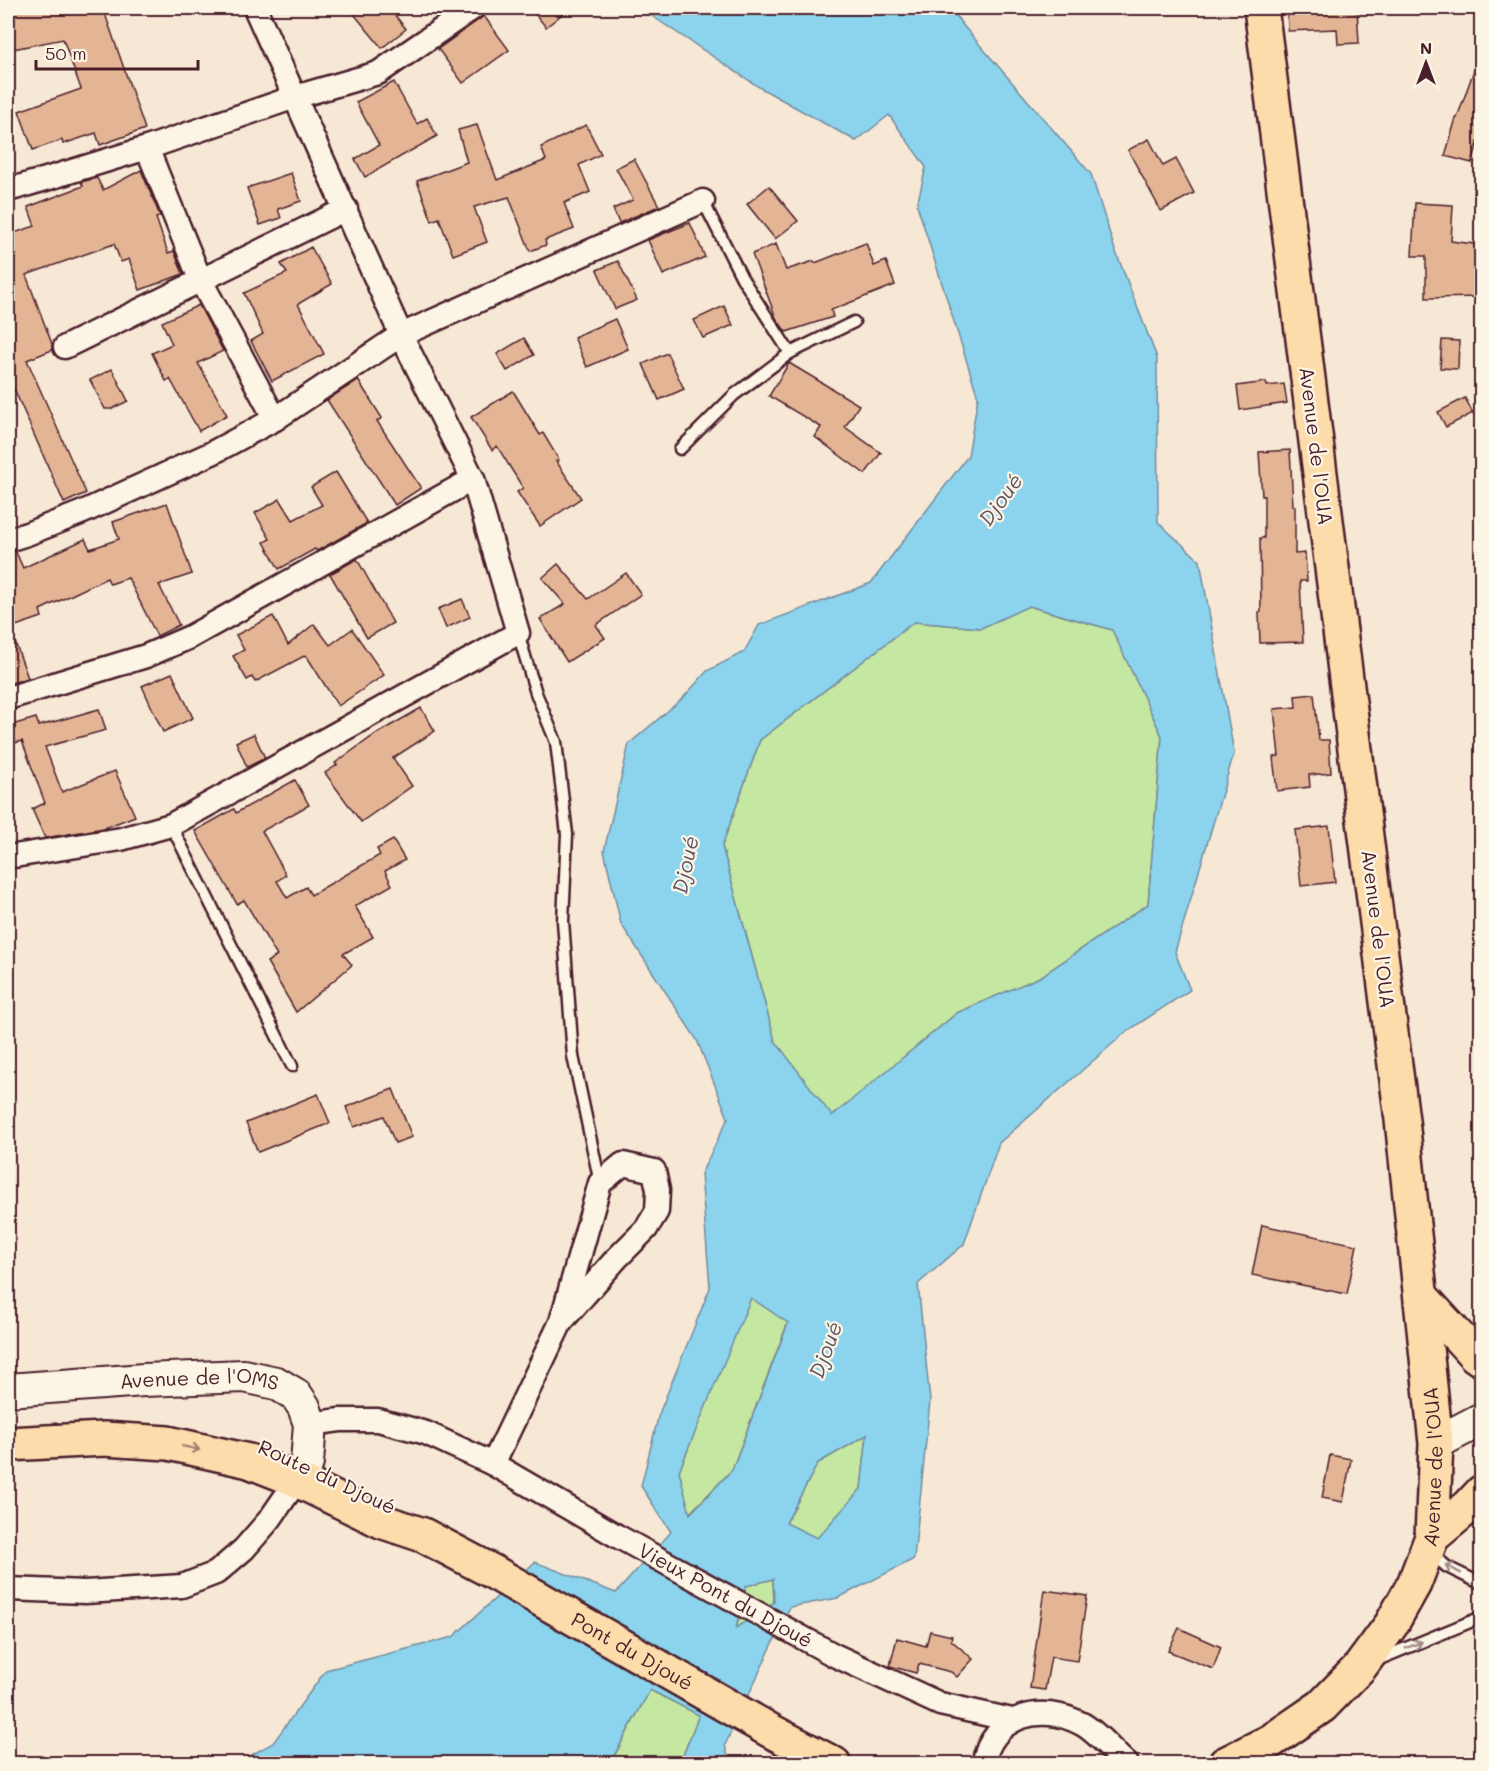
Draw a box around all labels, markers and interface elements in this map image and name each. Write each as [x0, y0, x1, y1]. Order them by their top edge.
scale bar [36, 33, 198, 71]
north arrow [1396, 33, 1456, 93]
text: N [1420, 37, 1432, 58]
text: 50 m [45, 41, 87, 65]
street label: Avenue de l'OUA [1294, 365, 1340, 527]
water label: Djoué [972, 468, 1028, 531]
water label: Djoué [665, 833, 704, 896]
street label: Avenue de l'OUA [1356, 848, 1402, 1010]
water label: Djoué [802, 1317, 847, 1382]
street label: Avenue de l'OMS [119, 1361, 282, 1395]
street label: Avenue de l'OUA [1416, 1386, 1448, 1550]
street label: Route du Djoué [254, 1433, 400, 1519]
one-way arrow [181, 1443, 200, 1454]
street label: Vieux Pont du Djoué [634, 1536, 818, 1653]
one-way arrow [1445, 1563, 1462, 1575]
street label: Pont du Djoué [567, 1606, 698, 1696]
one-way arrow [1405, 1639, 1423, 1650]

